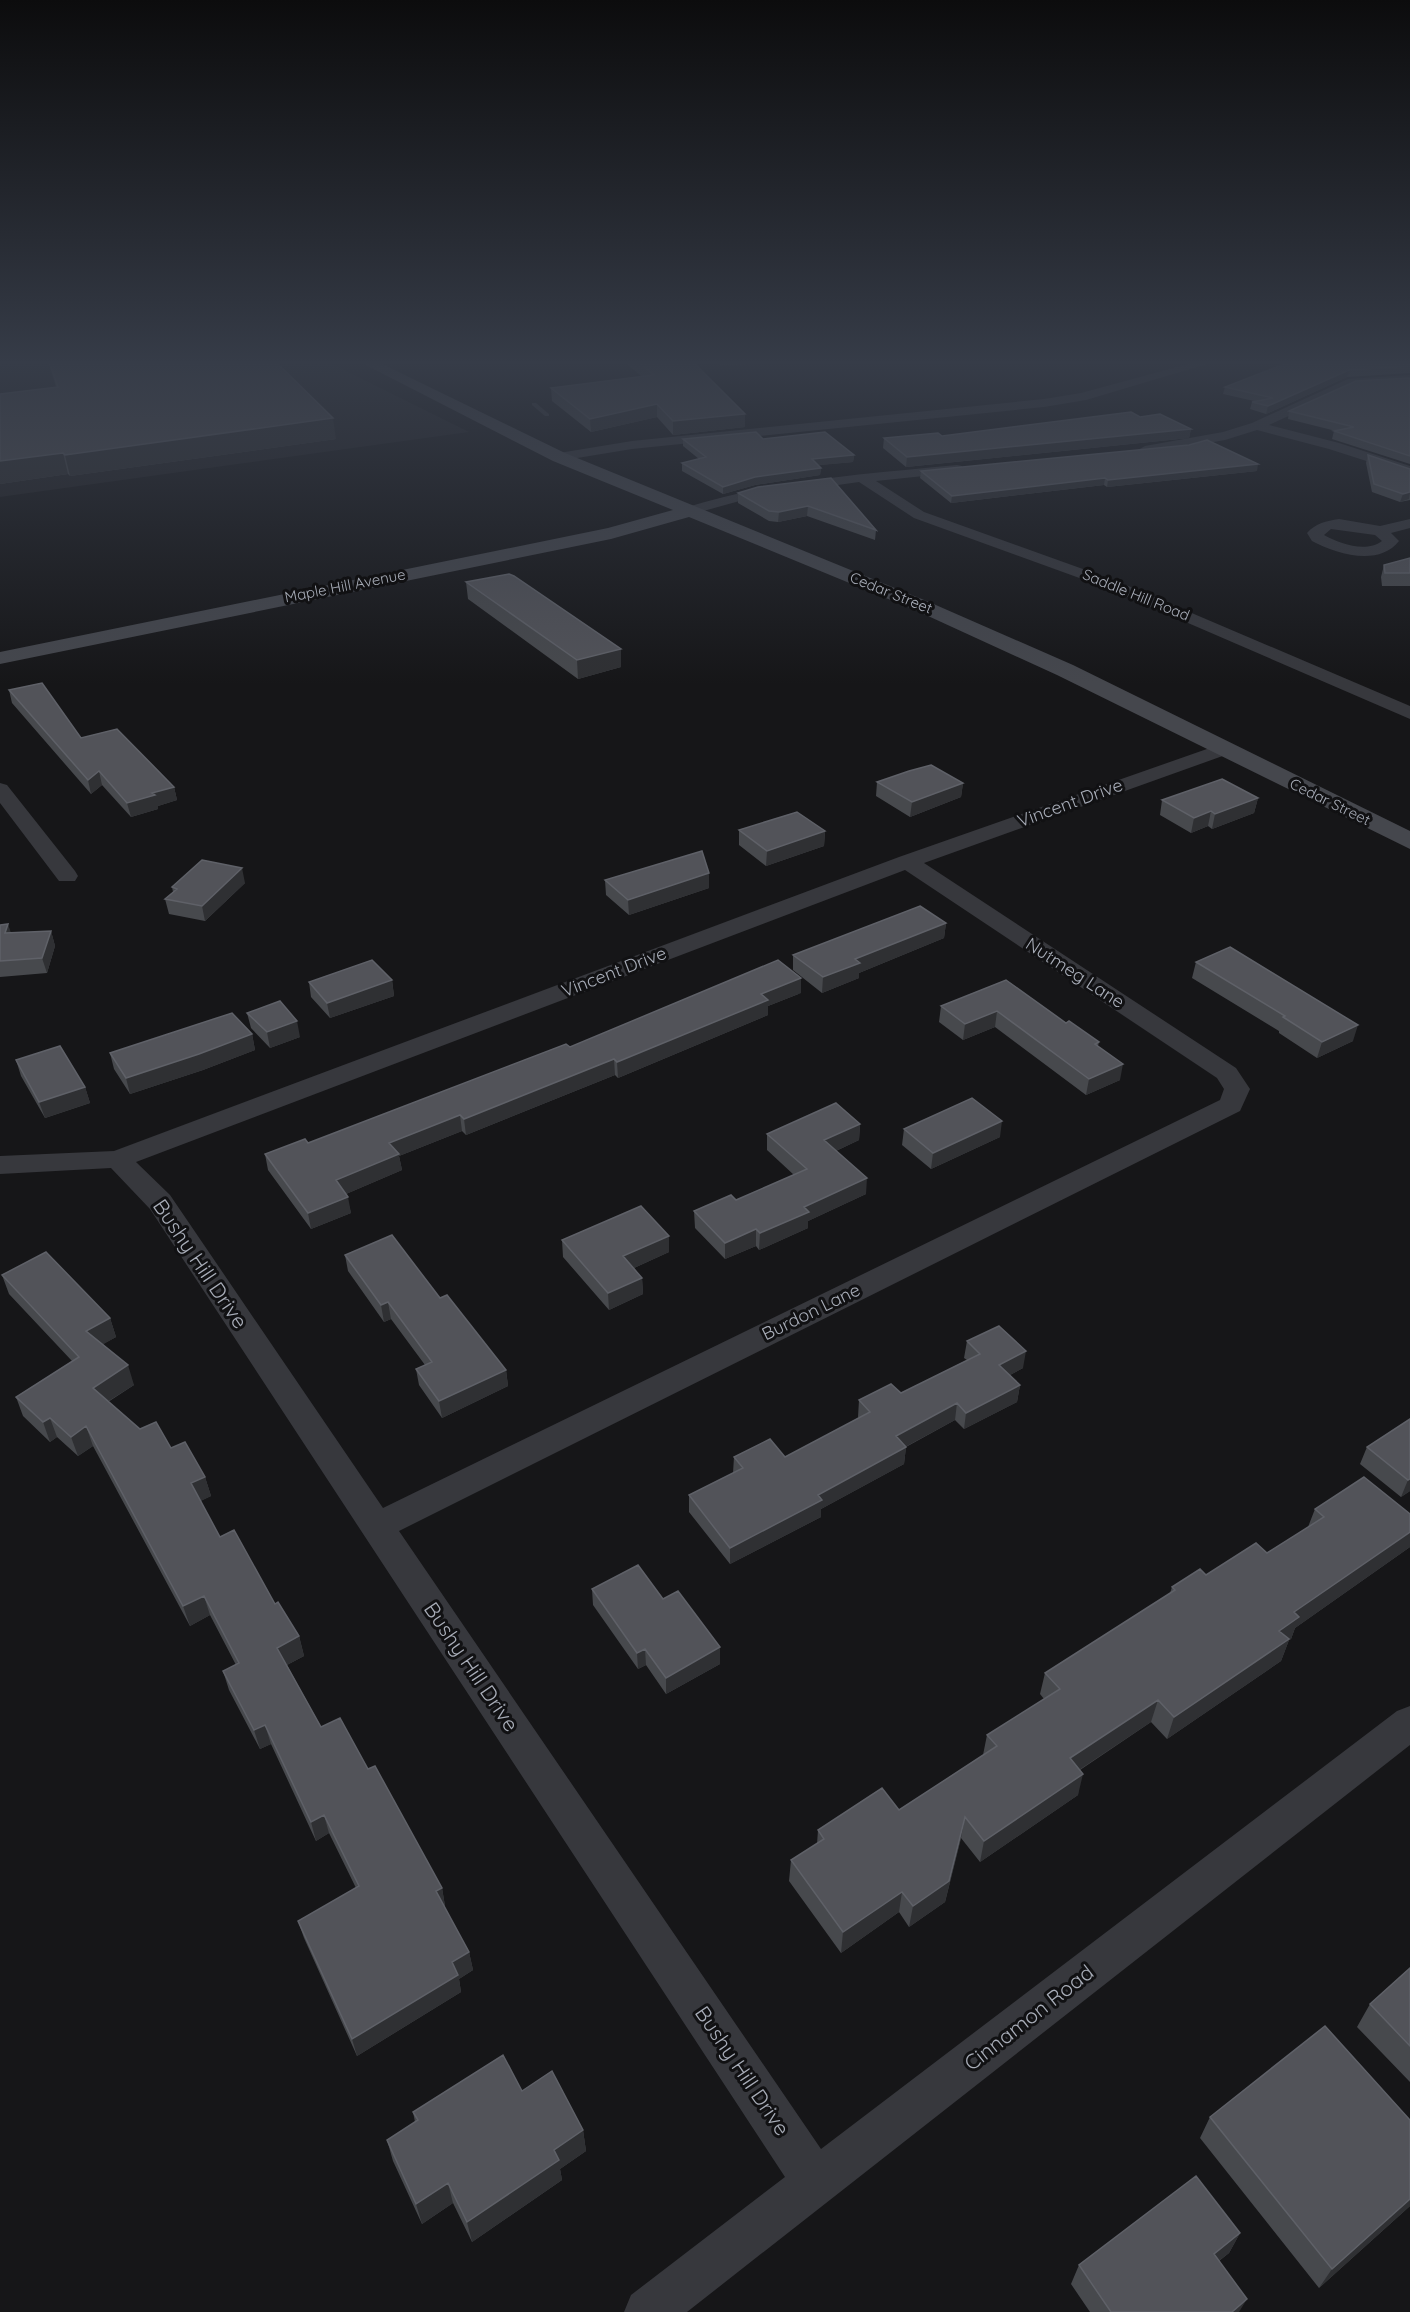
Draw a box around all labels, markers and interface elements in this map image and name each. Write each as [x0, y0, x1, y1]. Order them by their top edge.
street label: Maple Hill Avenue [283, 564, 407, 607]
street label: Saddle Hill Road [1080, 564, 1193, 625]
street label: Cedar Street [847, 567, 935, 618]
street label: Vincent Drive [1014, 773, 1126, 832]
street label: Cedar Street [1287, 774, 1374, 829]
street label: Nutmeg Lane [1022, 932, 1129, 1013]
street label: Vincent Drive [558, 941, 670, 1002]
street label: Bushy Hill Drive [148, 1194, 254, 1333]
street label: Burdon Lane [758, 1278, 864, 1345]
street label: Bushy Hill Drive [419, 1597, 525, 1736]
street label: Cinnamon Road [959, 1959, 1098, 2076]
street label: Bushy Hill Drive [690, 2001, 796, 2140]

